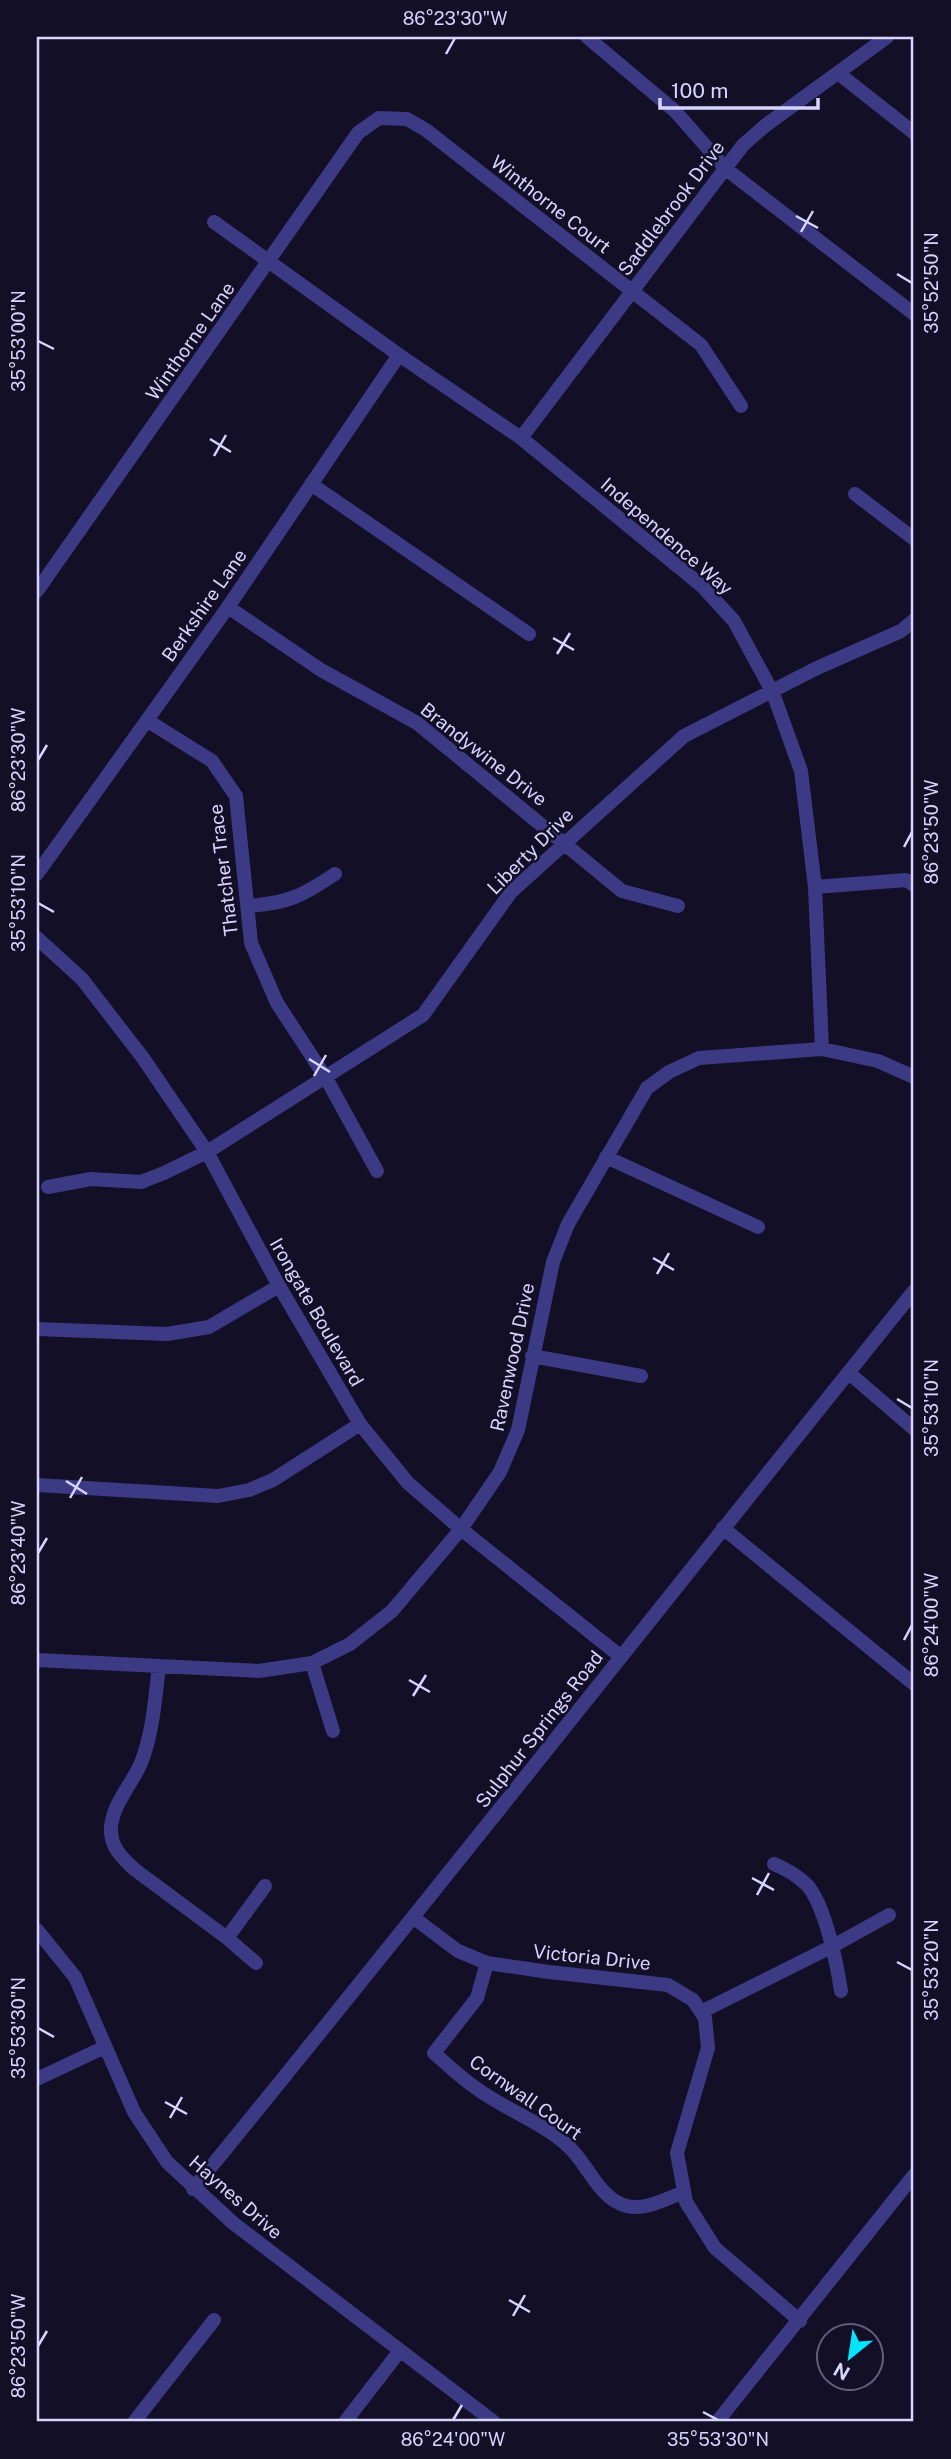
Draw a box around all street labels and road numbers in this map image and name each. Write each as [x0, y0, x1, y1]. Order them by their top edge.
street label: Saddlebrook Drive [613, 136, 729, 280]
street label: Winthorne Court [487, 150, 615, 258]
street label: Winthorne Lane [141, 278, 239, 404]
street label: Independence Way [597, 473, 737, 599]
street label: Berkshire Lane [157, 545, 251, 665]
street label: Brandywine Drive [416, 698, 552, 810]
street label: Thatcher Trace [204, 803, 242, 937]
street label: Liberty Drive [482, 803, 578, 899]
street label: Irongate Boulevard [266, 1234, 368, 1390]
street label: Ravenwood Drive [486, 1281, 538, 1433]
street label: Sulphur Springs Road [471, 1646, 607, 1812]
street label: Victoria Drive [532, 1940, 652, 1974]
street label: Cornwall Court [466, 2050, 586, 2144]
street label: Haynes Drive [185, 2151, 287, 2243]

